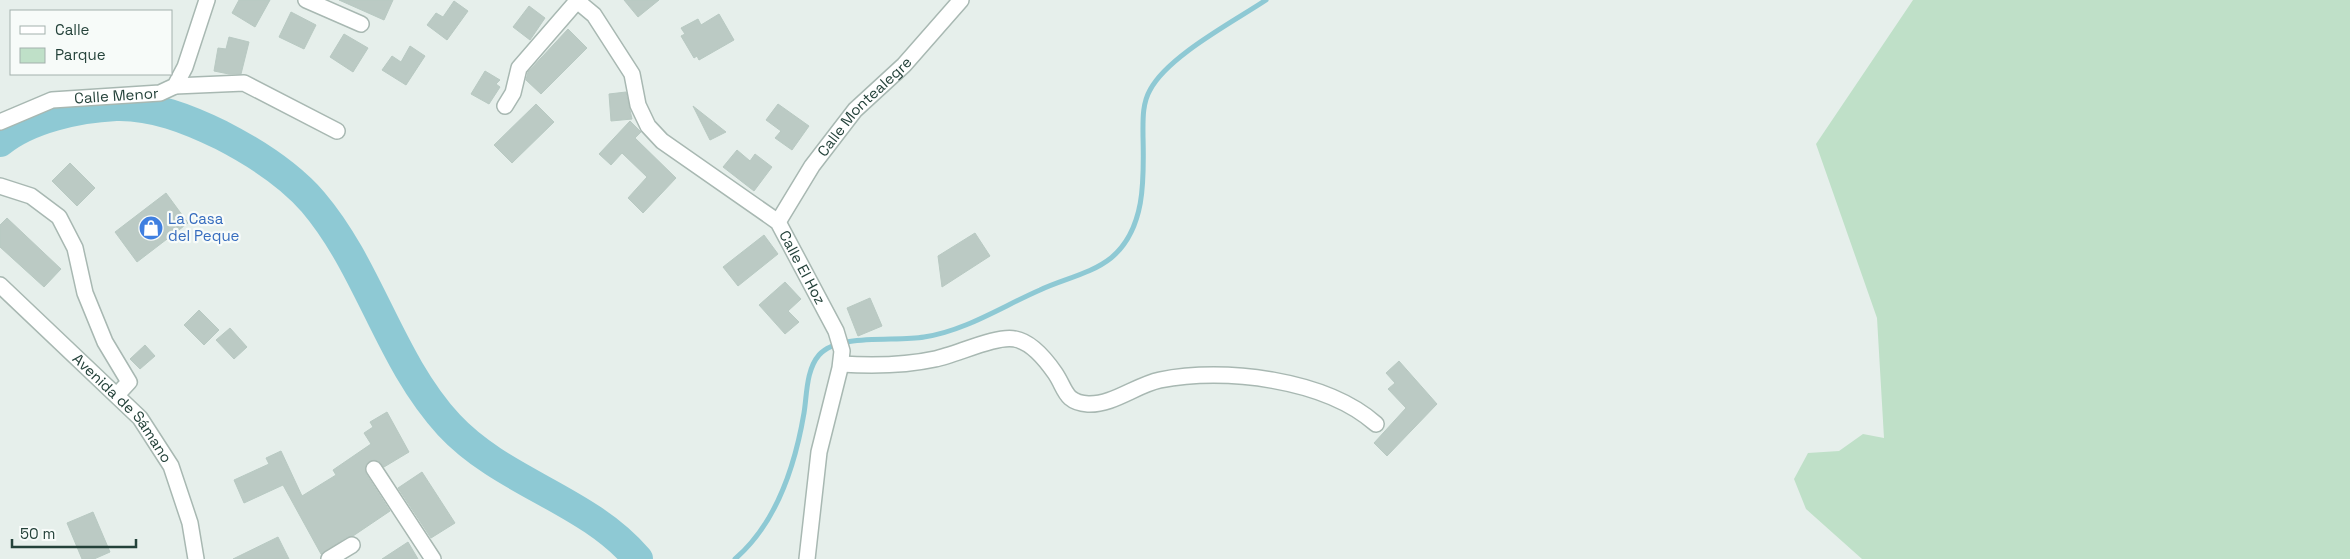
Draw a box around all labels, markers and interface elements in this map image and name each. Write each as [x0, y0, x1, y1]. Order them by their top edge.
legend [10, 10, 172, 75]
text: Calle [55, 20, 90, 39]
text: Parque [55, 45, 106, 64]
street label: Calle Montealegre [813, 53, 916, 160]
street label: Calle Menor [74, 83, 159, 108]
place label: La Casa del Peque [168, 209, 240, 245]
shop icon: La Casa del Peque [138, 215, 164, 241]
street label: Calle El Hoz [775, 227, 830, 308]
street label: Avenida de Sámano [69, 349, 176, 466]
scale bar [12, 516, 136, 548]
text: 50 m [20, 524, 55, 543]

